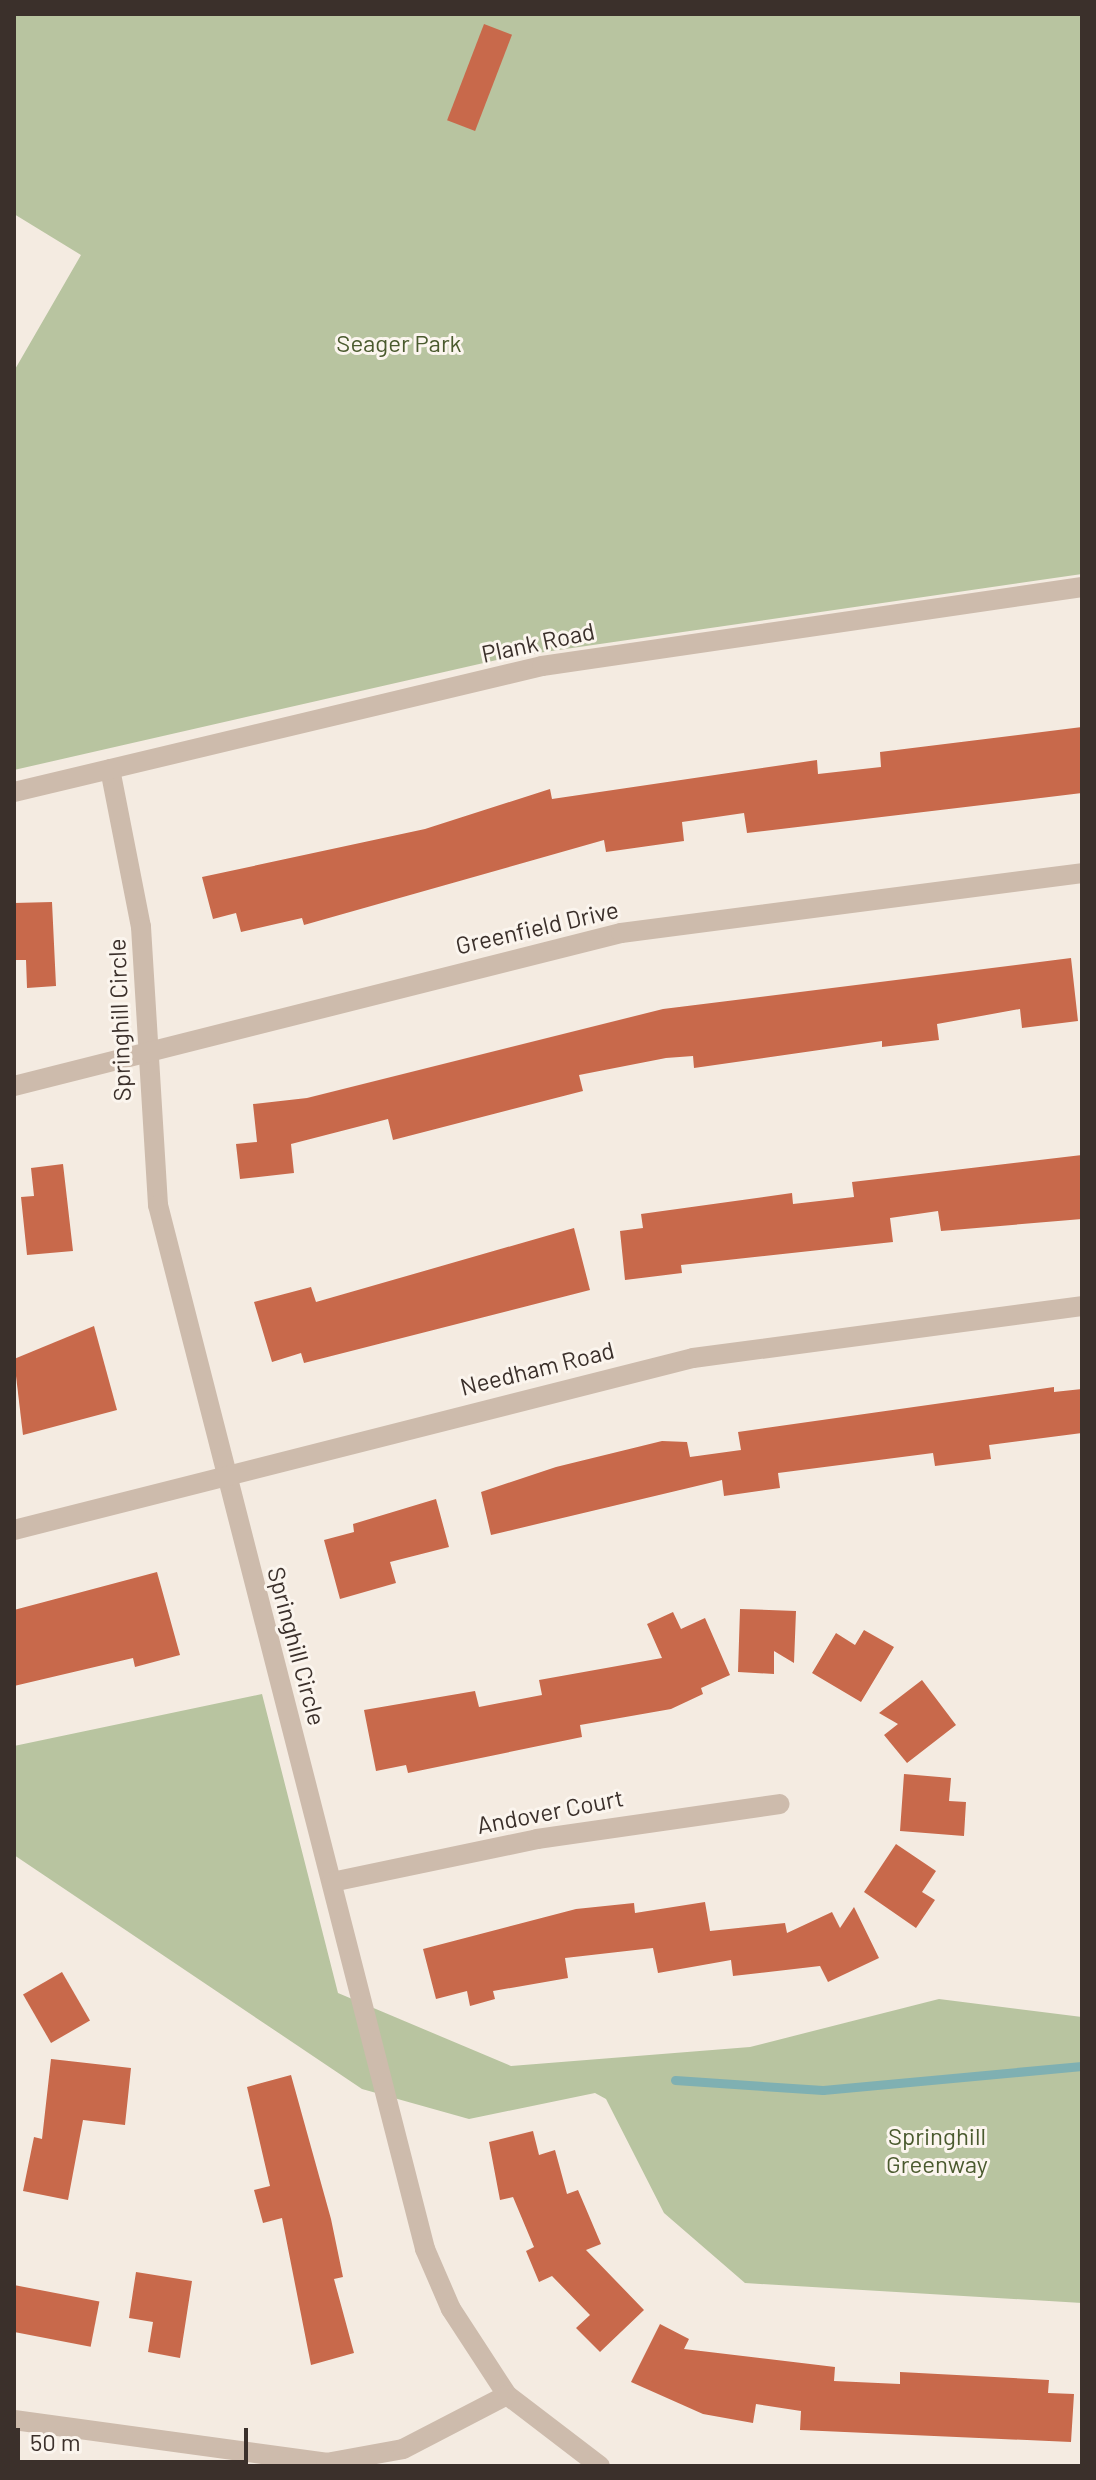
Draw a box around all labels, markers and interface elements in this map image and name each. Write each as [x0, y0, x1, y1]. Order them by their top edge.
park label: Seager Park [336, 329, 462, 357]
street label: Plank Road [479, 616, 597, 668]
street label: Greenfield Drive [453, 894, 621, 960]
street label: Springhill Circle [102, 938, 136, 1102]
street label: Needham Road [457, 1335, 617, 1401]
street label: Springhill Circle [262, 1564, 332, 1728]
street label: Andover Court [474, 1783, 626, 1839]
park label: Springhill Greenway [886, 2122, 988, 2178]
scale bar [20, 2412, 252, 2462]
text: 50 m [30, 2427, 81, 2456]

